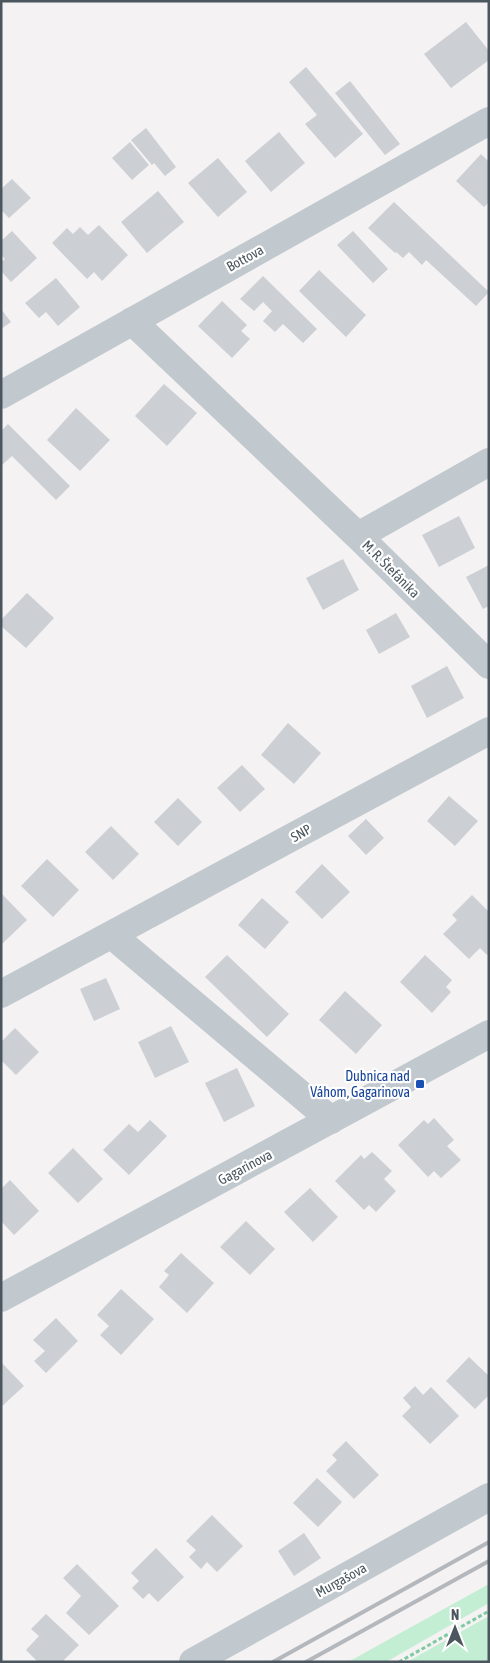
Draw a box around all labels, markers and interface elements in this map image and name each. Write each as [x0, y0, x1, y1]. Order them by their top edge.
street label: Bottova [224, 241, 266, 275]
street label: M. R. Štefánika [359, 537, 423, 601]
street label: SNP [288, 821, 314, 845]
place label: Dubnica nad Váhom, Gagarinova [310, 1068, 410, 1100]
marker: Dubnica nad Váhom, Gagarinova [414, 1078, 426, 1090]
street label: Gagarinova [215, 1146, 275, 1188]
street label: Murgašova [313, 1560, 369, 1600]
north arrow [430, 1603, 480, 1653]
text: N [451, 1607, 459, 1623]

